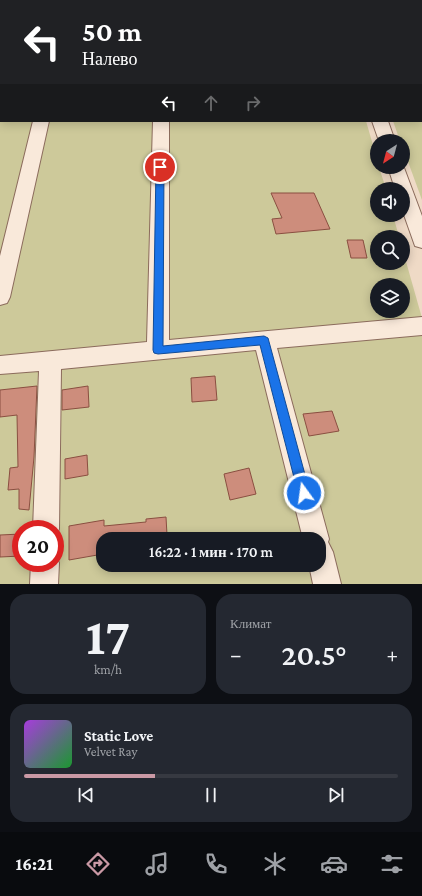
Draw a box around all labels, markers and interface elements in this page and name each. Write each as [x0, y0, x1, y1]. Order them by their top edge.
icon: left [16, 16, 68, 68]
text: 50 m [82, 16, 142, 47]
text: Налево [82, 49, 138, 69]
icon: left [158, 92, 180, 114]
icon: ahead [200, 92, 222, 114]
icon: right [242, 92, 264, 114]
north arrow [370, 134, 410, 174]
map controls [370, 134, 410, 318]
pin [143, 150, 177, 184]
icon: arrive [149, 156, 171, 178]
button: sound [370, 182, 410, 222]
button: search [370, 230, 410, 270]
button: layers [370, 278, 410, 318]
position arrow [283, 472, 325, 514]
speed limit sign: 20 [12, 520, 64, 572]
text: 16:22 · 1 мин · 170 m [149, 544, 273, 560]
text: 17 [86, 607, 130, 665]
text: Климат [230, 616, 271, 631]
text: 20.5° [282, 638, 346, 671]
text: − [230, 642, 242, 667]
text: + [386, 642, 398, 667]
text: km/h [94, 662, 122, 677]
text: Static Love [84, 728, 153, 744]
text: Velvet Ray [84, 744, 137, 759]
icon: previous [75, 784, 97, 806]
icon: pause [200, 784, 222, 806]
icon: next [325, 784, 347, 806]
icon: directions [84, 850, 112, 878]
icon: music [143, 850, 171, 878]
icon: phone [202, 850, 230, 878]
icon: climate [261, 850, 289, 878]
icon: car [320, 850, 348, 878]
icon: filters [378, 850, 406, 878]
text: 16:21 [15, 854, 53, 874]

